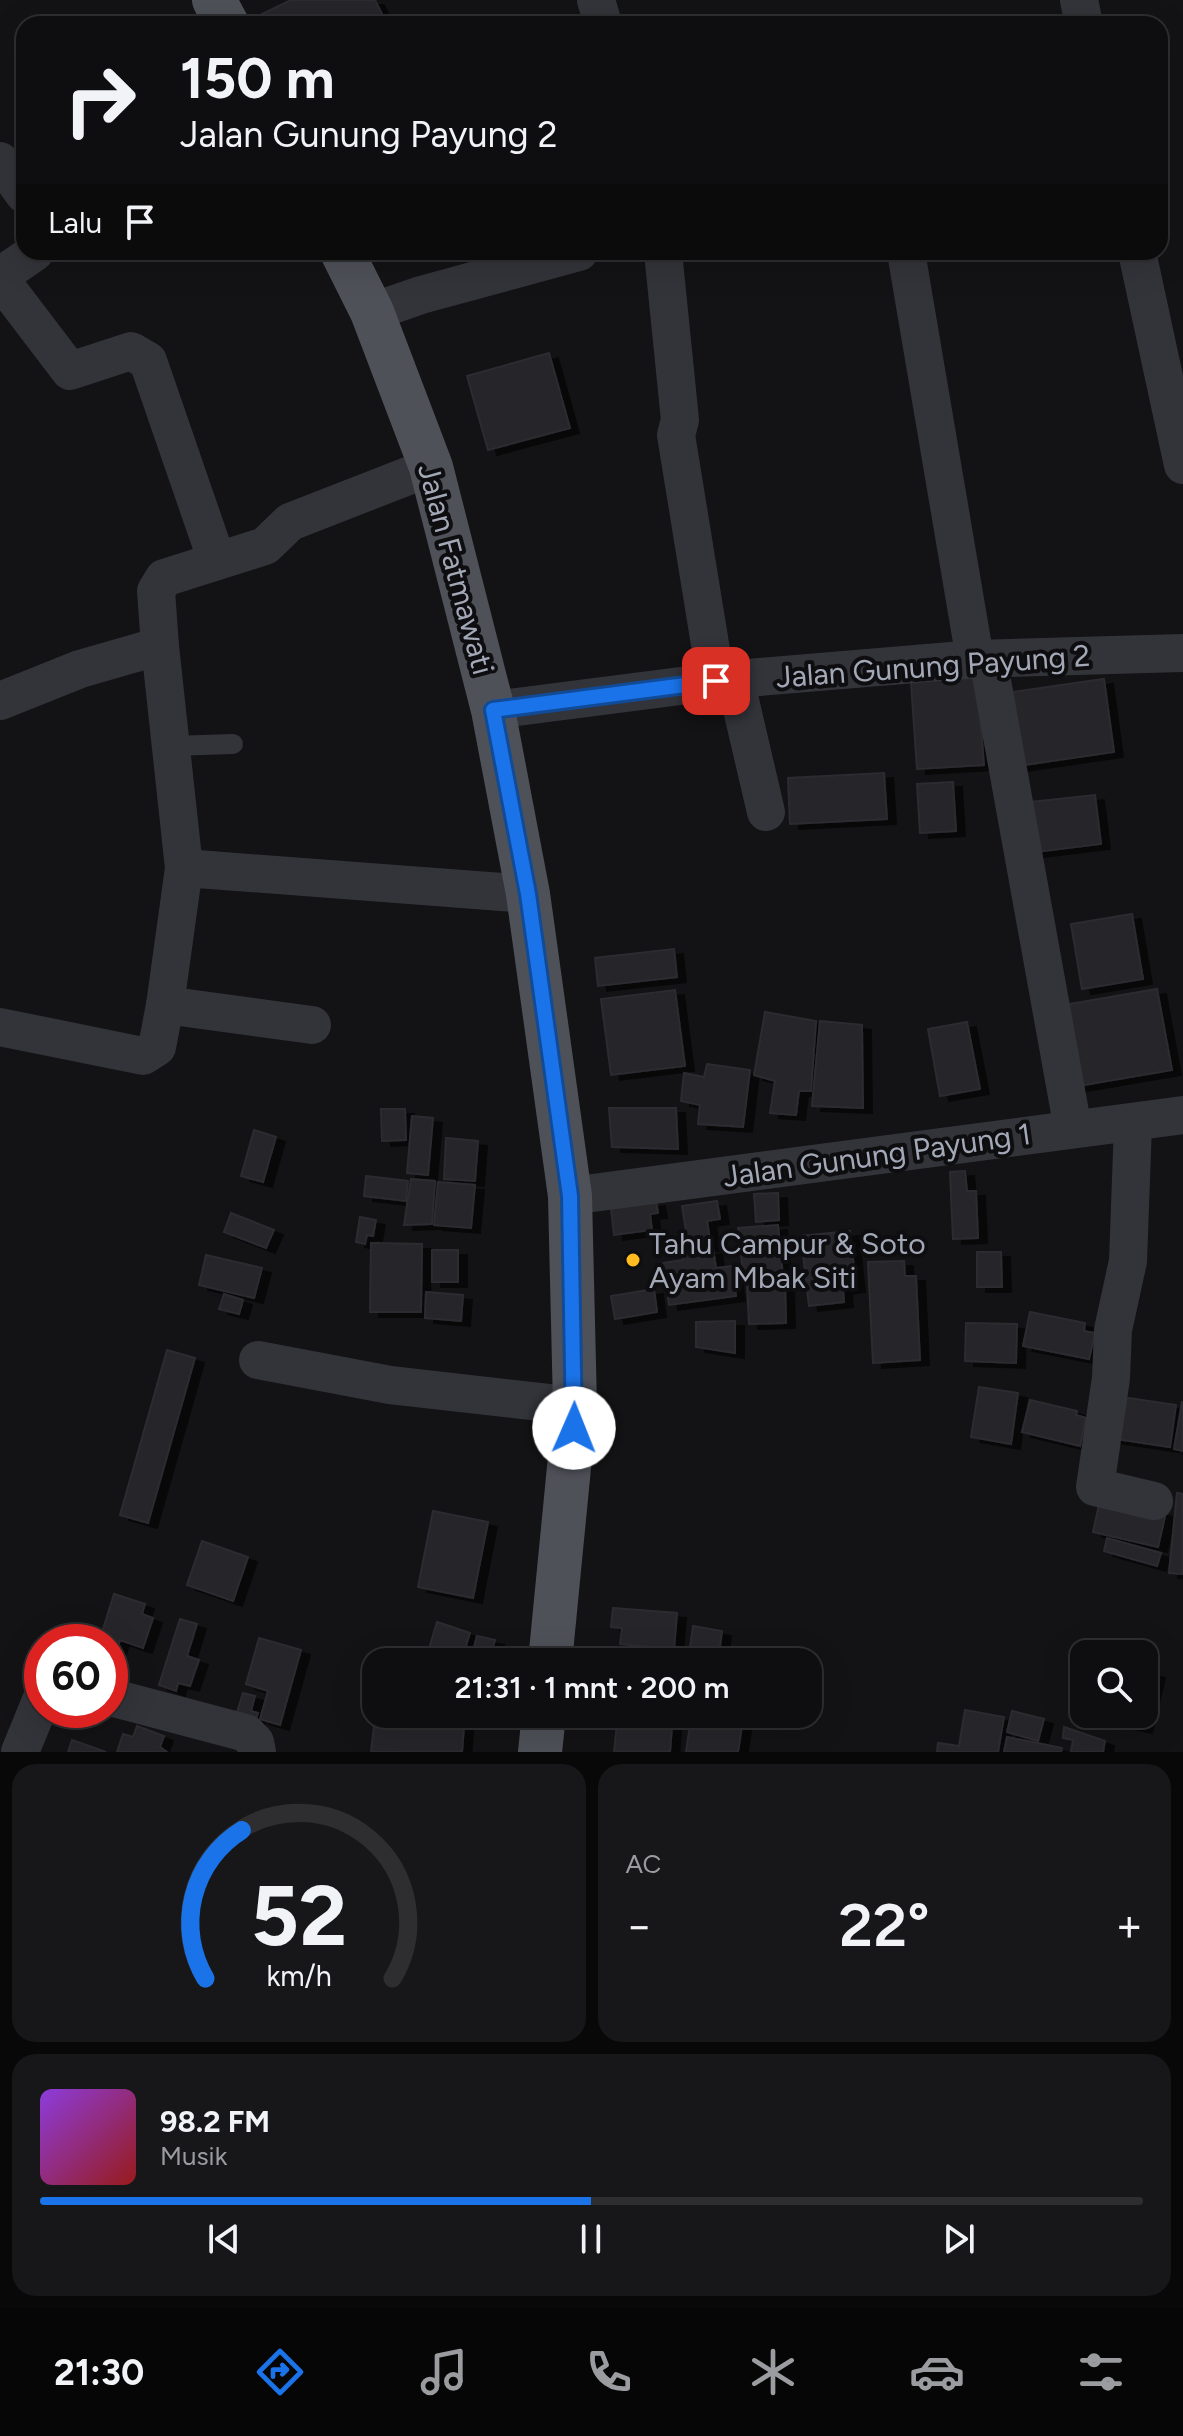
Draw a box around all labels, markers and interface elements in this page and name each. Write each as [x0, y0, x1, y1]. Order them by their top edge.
text: 150 m [180, 45, 335, 112]
icon: right [48, 48, 152, 152]
text: Jalan Gunung Payung 2 [180, 113, 558, 156]
icon: arrive [118, 200, 162, 244]
text: Lalu [48, 204, 102, 241]
street label: Jalan Fatmawati [410, 459, 502, 679]
street label: Jalan Gunung Payung 2 [775, 637, 1091, 695]
pin [682, 647, 750, 715]
icon: arrive [694, 659, 738, 703]
street label: Jalan Gunung Payung 1 [721, 1115, 1033, 1195]
place label: Tahu Campur & Soto Ayam Mbak Siti [649, 1225, 926, 1296]
marker: Tahu Campur & Soto Ayam Mbak Siti [624, 1251, 642, 1269]
position arrow [532, 1386, 616, 1470]
speed limit sign: 60 [24, 1624, 128, 1728]
map controls [1070, 1640, 1158, 1728]
button: search [1070, 1640, 1158, 1728]
text: 21:31 · 1 mnt · 200 m [454, 1669, 730, 1706]
text: AC [626, 1848, 661, 1880]
text: 52 [251, 1866, 347, 1966]
text: 22° [839, 1889, 930, 1961]
text: − [626, 1899, 653, 1952]
text: + [1116, 1899, 1143, 1952]
text: km/h [266, 1959, 331, 1993]
text: 98.2 FM [160, 2103, 270, 2140]
text: Musik [160, 2140, 227, 2172]
icon: previous [202, 2217, 246, 2261]
icon: pause [569, 2217, 613, 2261]
icon: next [937, 2217, 981, 2261]
icon: directions [252, 2344, 308, 2400]
icon: music [416, 2344, 472, 2400]
icon: phone [581, 2344, 637, 2400]
icon: climate [745, 2344, 801, 2400]
icon: car [909, 2344, 965, 2400]
icon: filters [1073, 2344, 1129, 2400]
text: 21:30 [54, 2351, 144, 2394]

